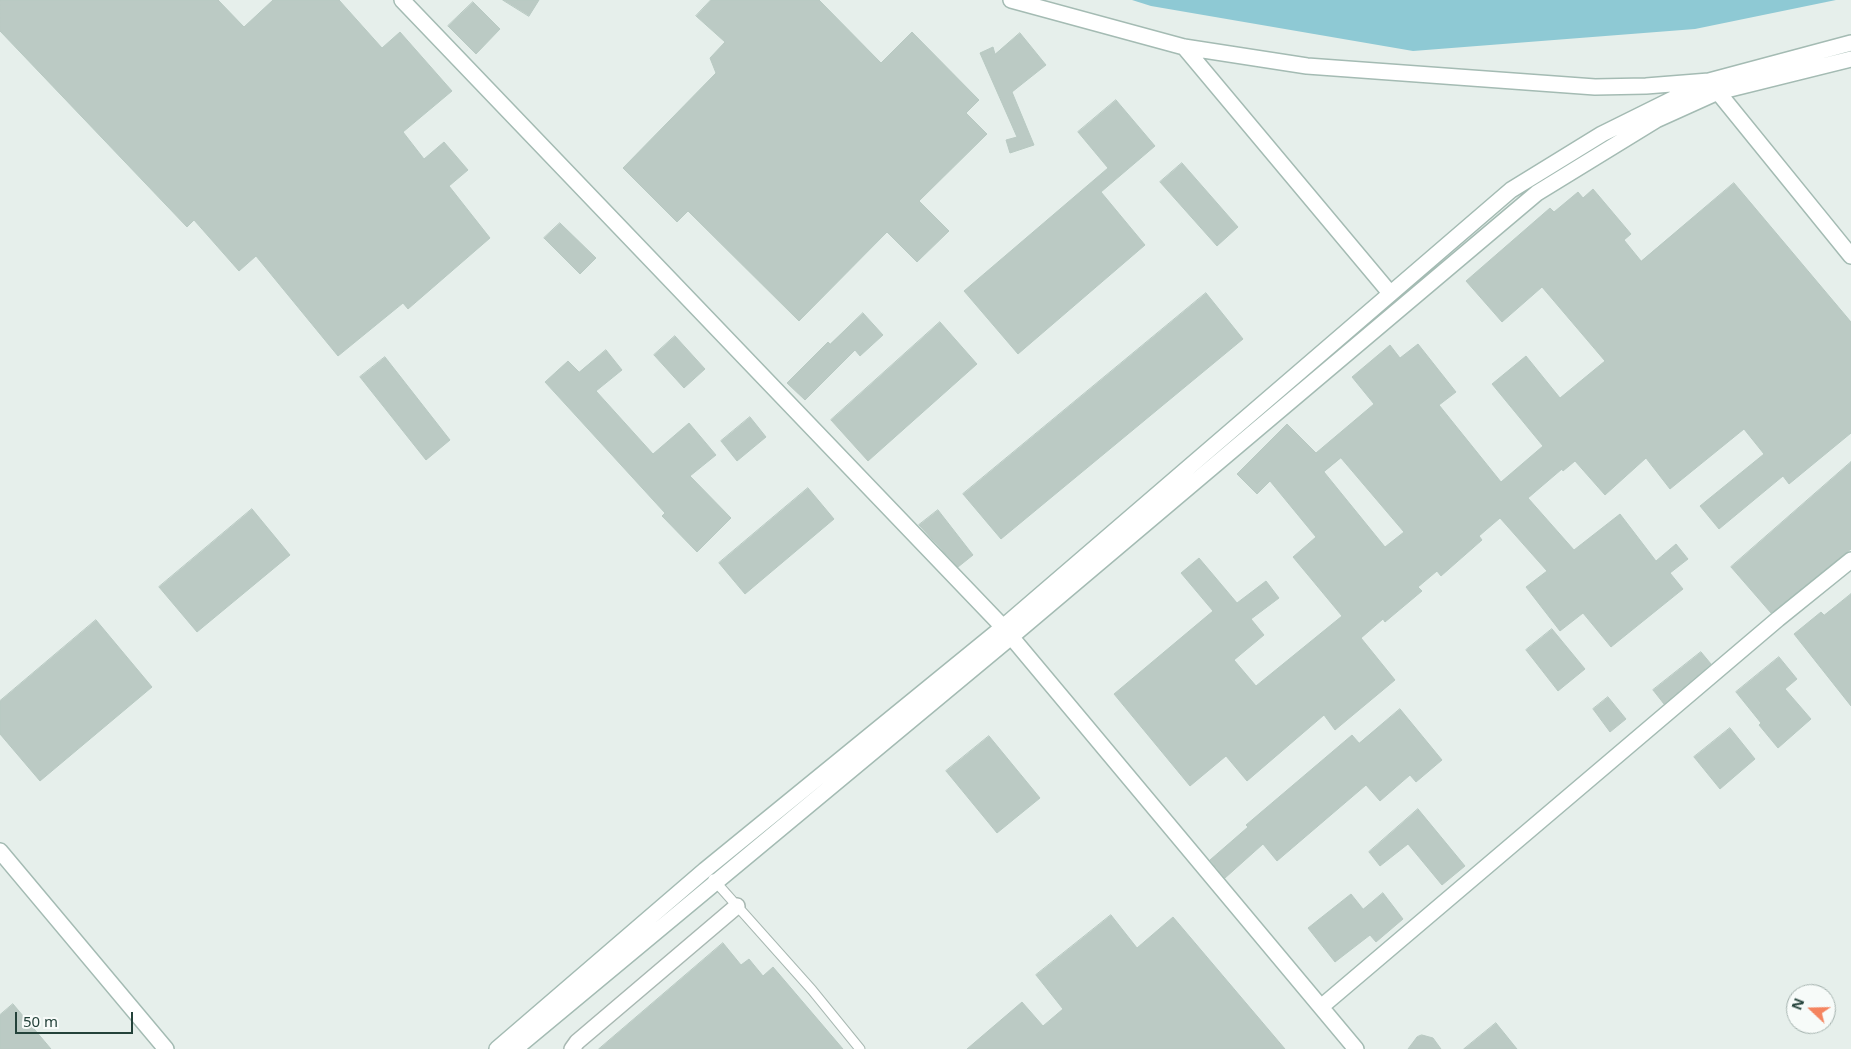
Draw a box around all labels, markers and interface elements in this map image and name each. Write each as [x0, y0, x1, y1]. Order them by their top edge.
north arrow [1786, 984, 1836, 1034]
text: N [1787, 995, 1808, 1013]
scale bar [18, 1002, 135, 1034]
text: 50 m [23, 1011, 58, 1031]

